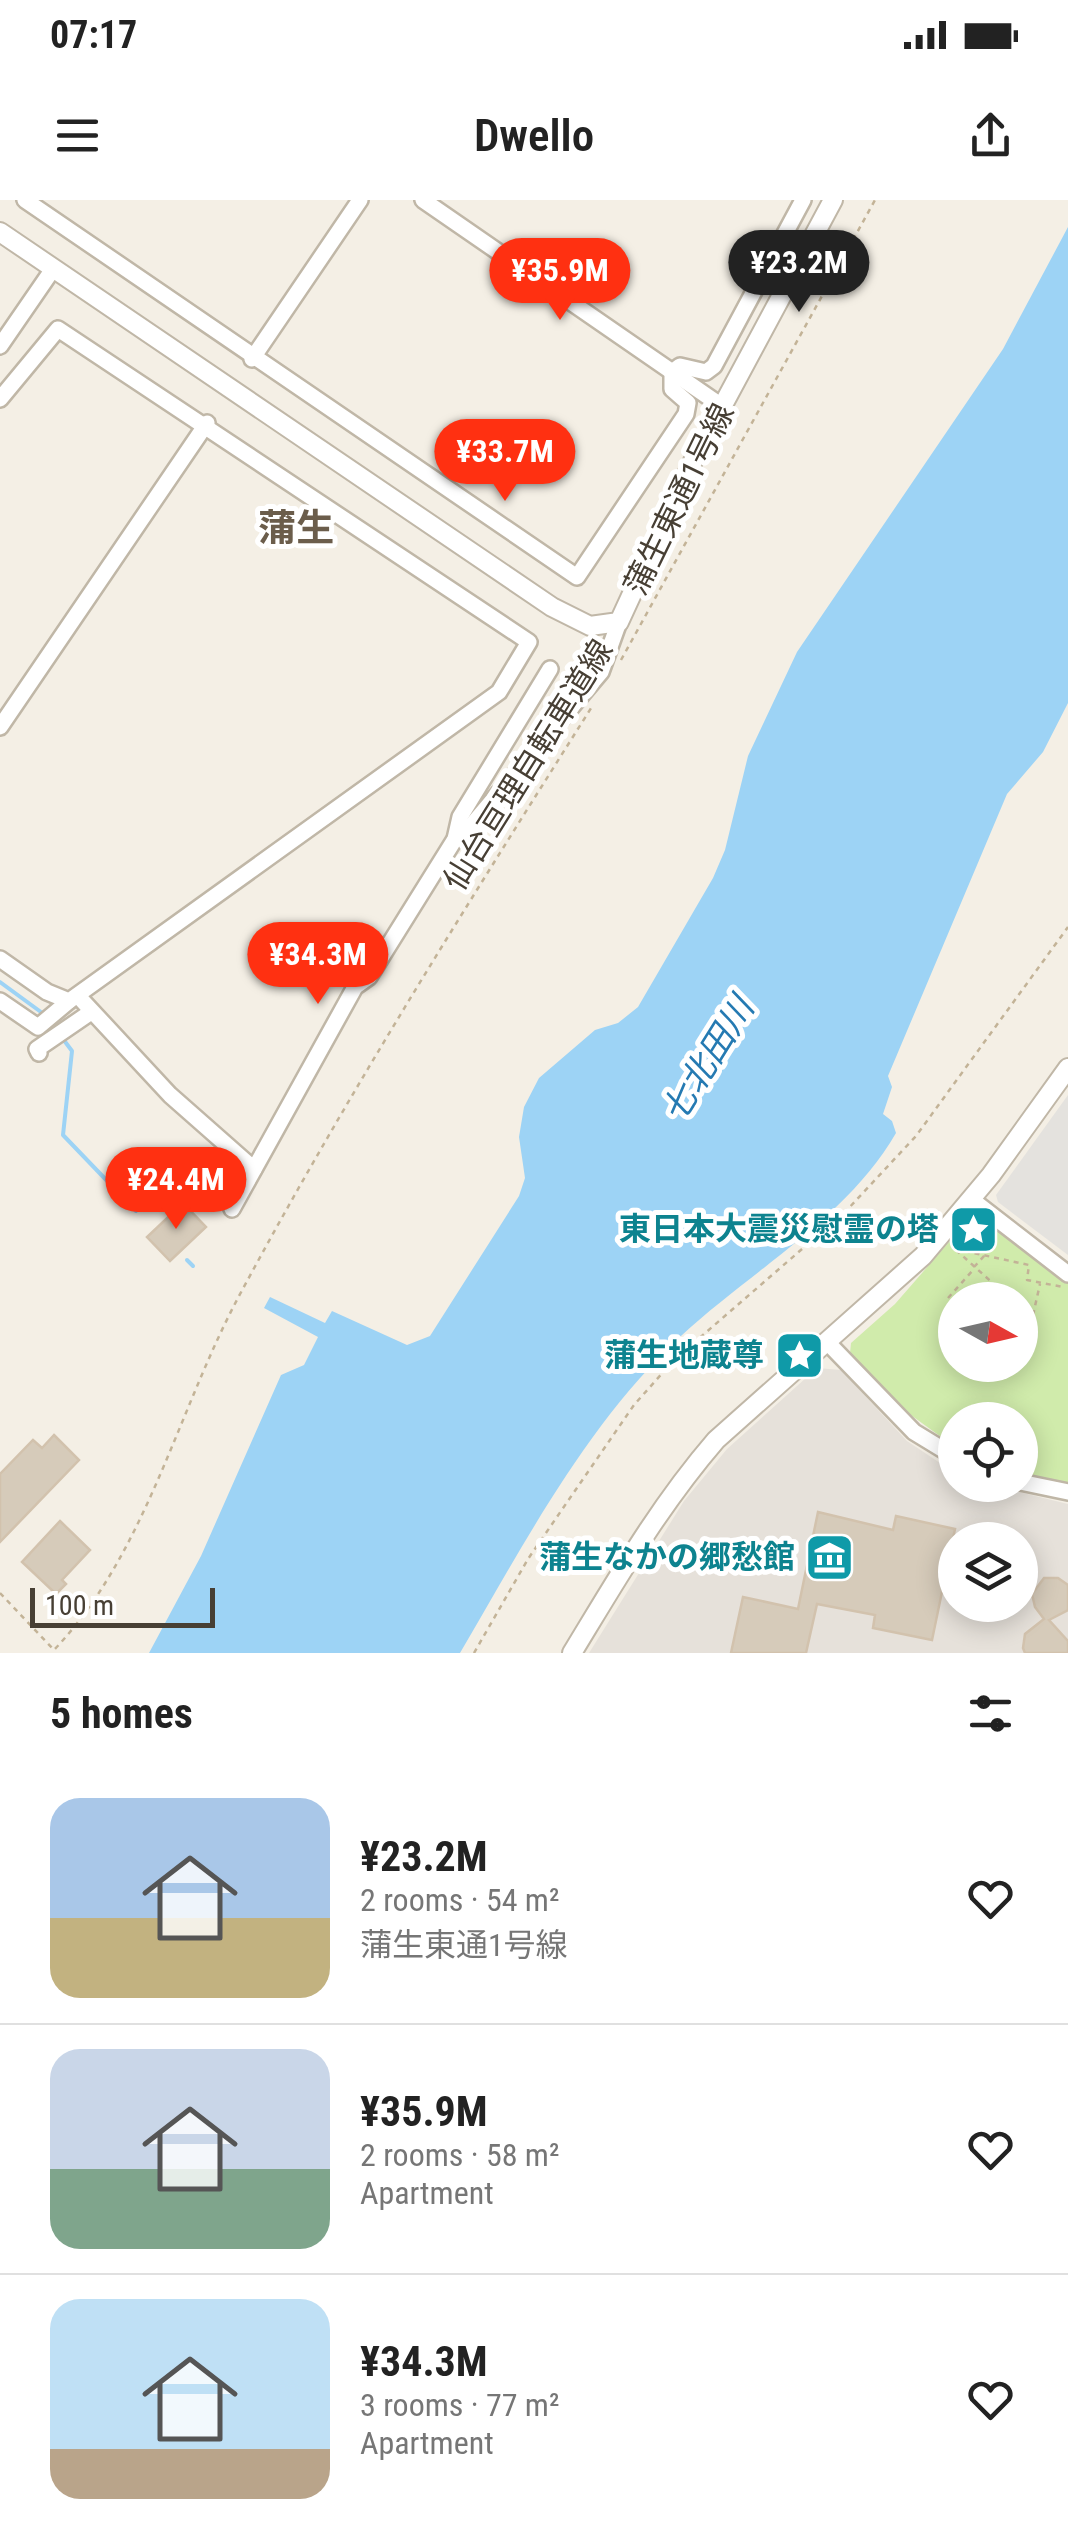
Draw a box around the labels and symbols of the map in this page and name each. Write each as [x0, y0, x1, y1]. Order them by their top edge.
pin: ¥23.2M [718, 230, 880, 315]
pin: ¥35.9M [479, 238, 641, 323]
street label: 蒲生東通1号線 [616, 397, 742, 601]
pin: ¥33.7M [424, 419, 586, 504]
district label: 蒲生 [258, 506, 334, 550]
street label: 仙台亘理自転車道線 [436, 633, 620, 897]
pin: ¥34.3M [237, 922, 399, 1007]
water label: 七北田川 [654, 986, 765, 1130]
pin: ¥24.4M [95, 1147, 257, 1232]
place icon: 東日本大震災慰霊の塔 [948, 1203, 1000, 1255]
place label: 東日本大震災慰霊の塔 [619, 1210, 939, 1248]
north arrow [938, 1282, 1038, 1382]
place icon: 蒲生地蔵尊 [773, 1329, 825, 1381]
place label: 蒲生地蔵尊 [604, 1336, 764, 1374]
museum icon: 蒲生なかの郷愁館 [804, 1531, 856, 1583]
place label: 蒲生なかの郷愁館 [539, 1538, 795, 1576]
scale bar [30, 1583, 215, 1628]

